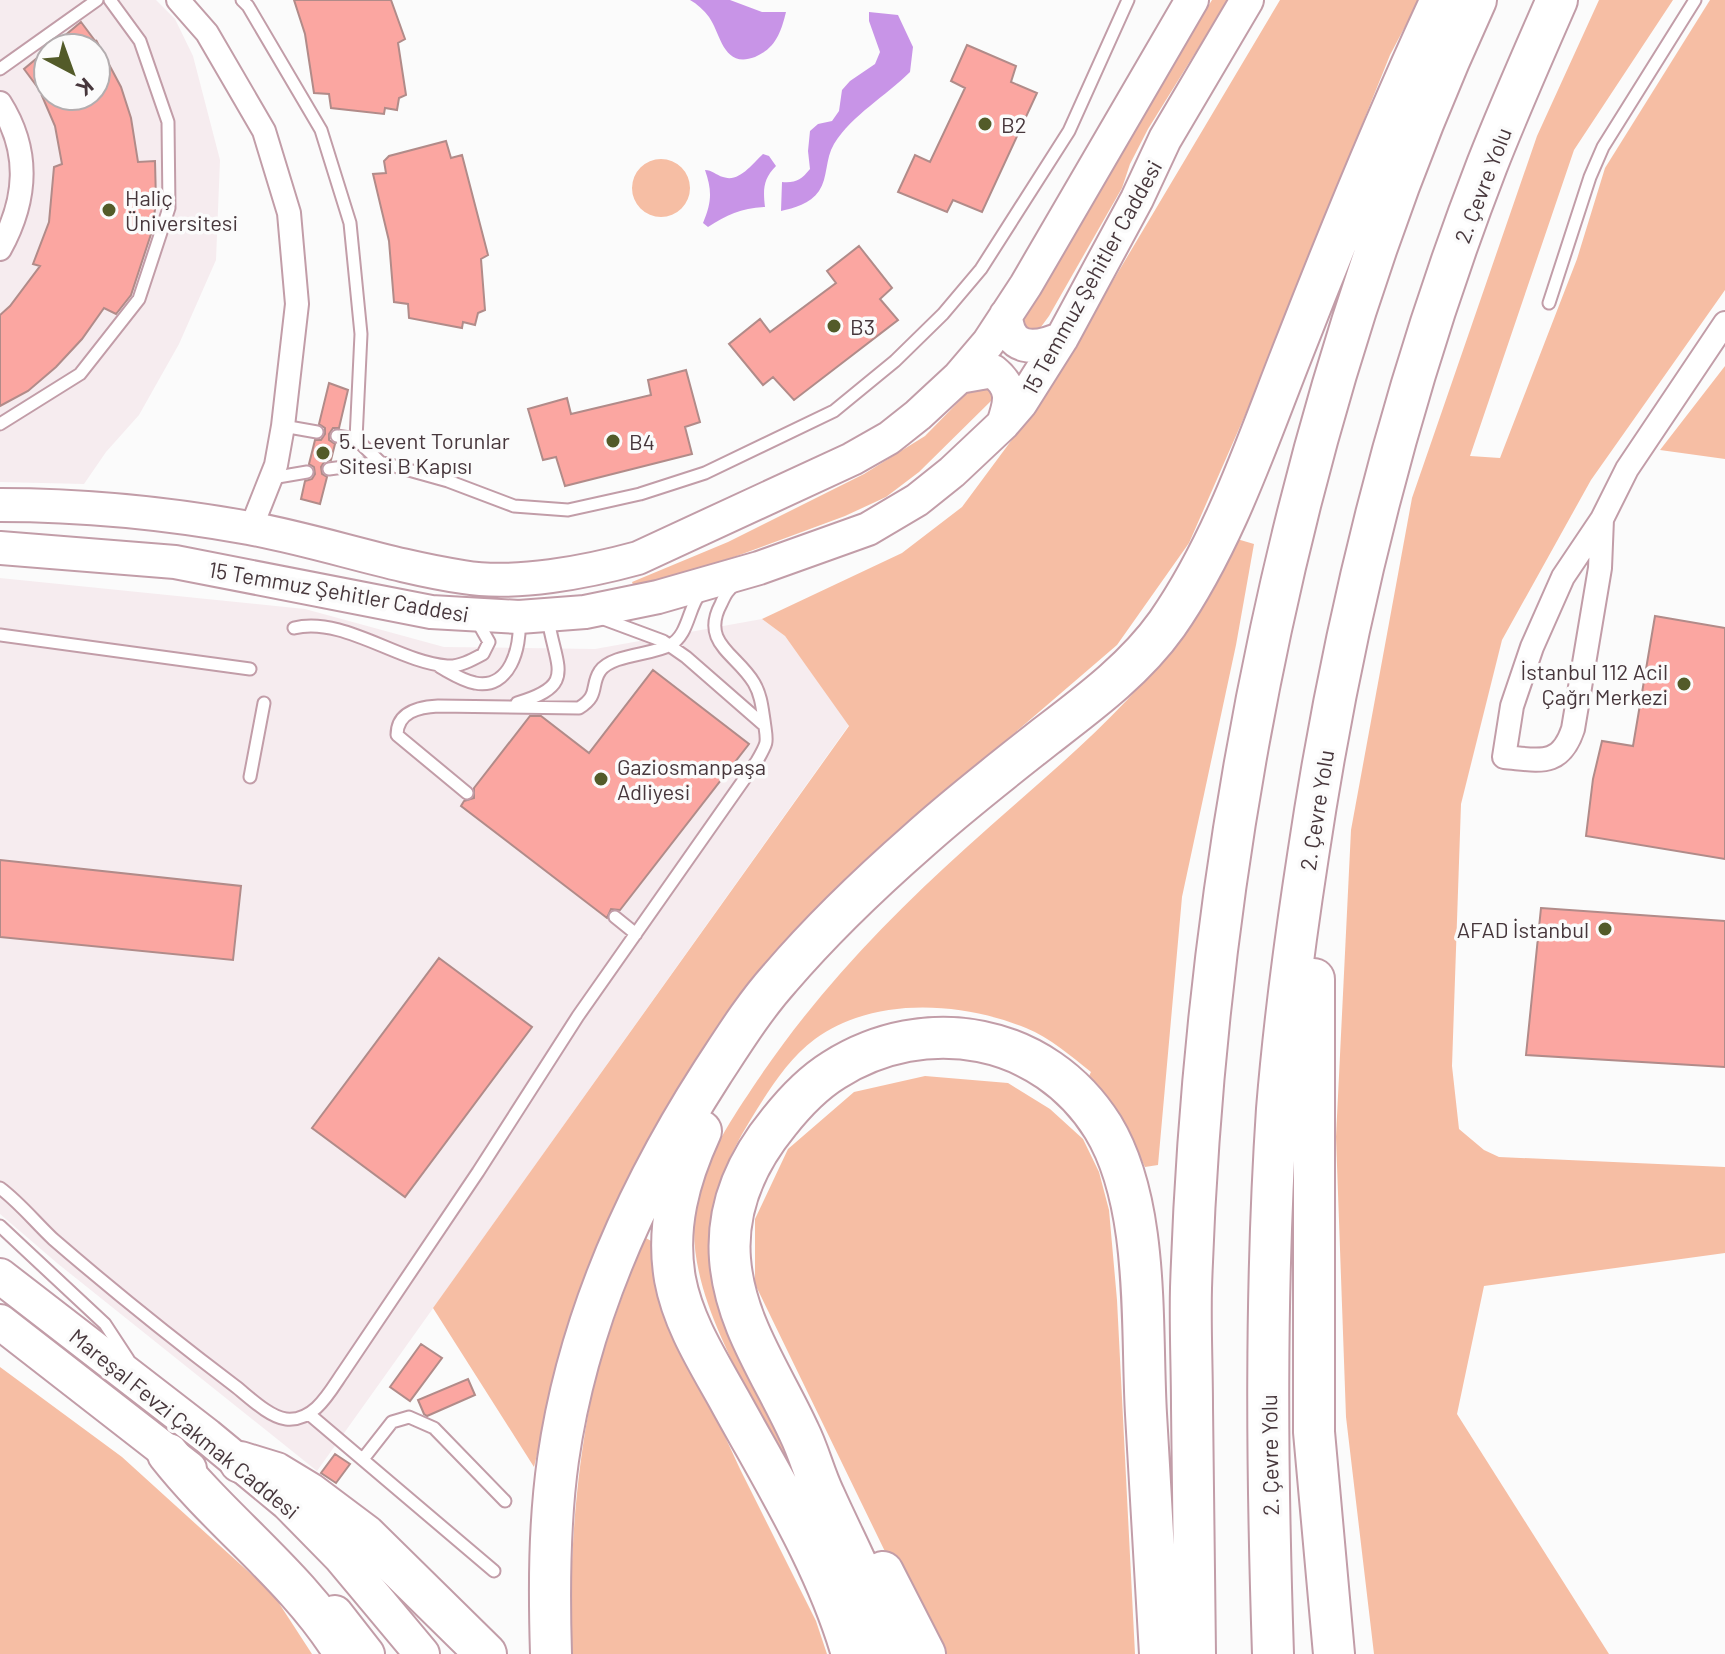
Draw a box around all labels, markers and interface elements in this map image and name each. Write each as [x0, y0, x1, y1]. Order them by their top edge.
north arrow [32, 32, 112, 112]
text: K [72, 74, 100, 102]
place label: B2 [1001, 111, 1027, 137]
marker: B2 [976, 115, 994, 133]
street label: 2. Çevre Yolu [1448, 124, 1516, 246]
street label: 15 Temmuz Şehitler Caddesi [1016, 155, 1166, 399]
place label: Haliç Üniversitesi [125, 184, 238, 235]
marker: Haliç Üniversitesi [100, 201, 118, 219]
place label: B3 [850, 313, 875, 339]
marker: B3 [825, 317, 843, 335]
place label: 5. Levent Torunlar Sitesi B Kapısı [339, 427, 510, 478]
place label: B4 [629, 428, 655, 454]
marker: B4 [604, 432, 622, 450]
marker: 5. Levent Torunlar Sitesi B Kapısı [314, 444, 332, 462]
street label: 15 Temmuz Şehitler Caddesi [207, 555, 471, 627]
place label: İstanbul 112 Acil Çağrı Merkezi [1521, 658, 1668, 709]
marker: İstanbul 112 Acil Çağrı Merkezi [1675, 675, 1693, 693]
street label: 2. Çevre Yolu [1294, 748, 1338, 872]
place label: Gaziosmanpaşa Adliyesi [617, 753, 766, 804]
marker: Gaziosmanpaşa Adliyesi [592, 770, 610, 788]
place label: AFAD İstanbul [1457, 916, 1589, 942]
marker: AFAD İstanbul [1596, 920, 1614, 938]
street label: Mareşal Fevzi Çakmak Caddesi [65, 1322, 305, 1524]
street label: 2. Çevre Yolu [1255, 1394, 1283, 1516]

